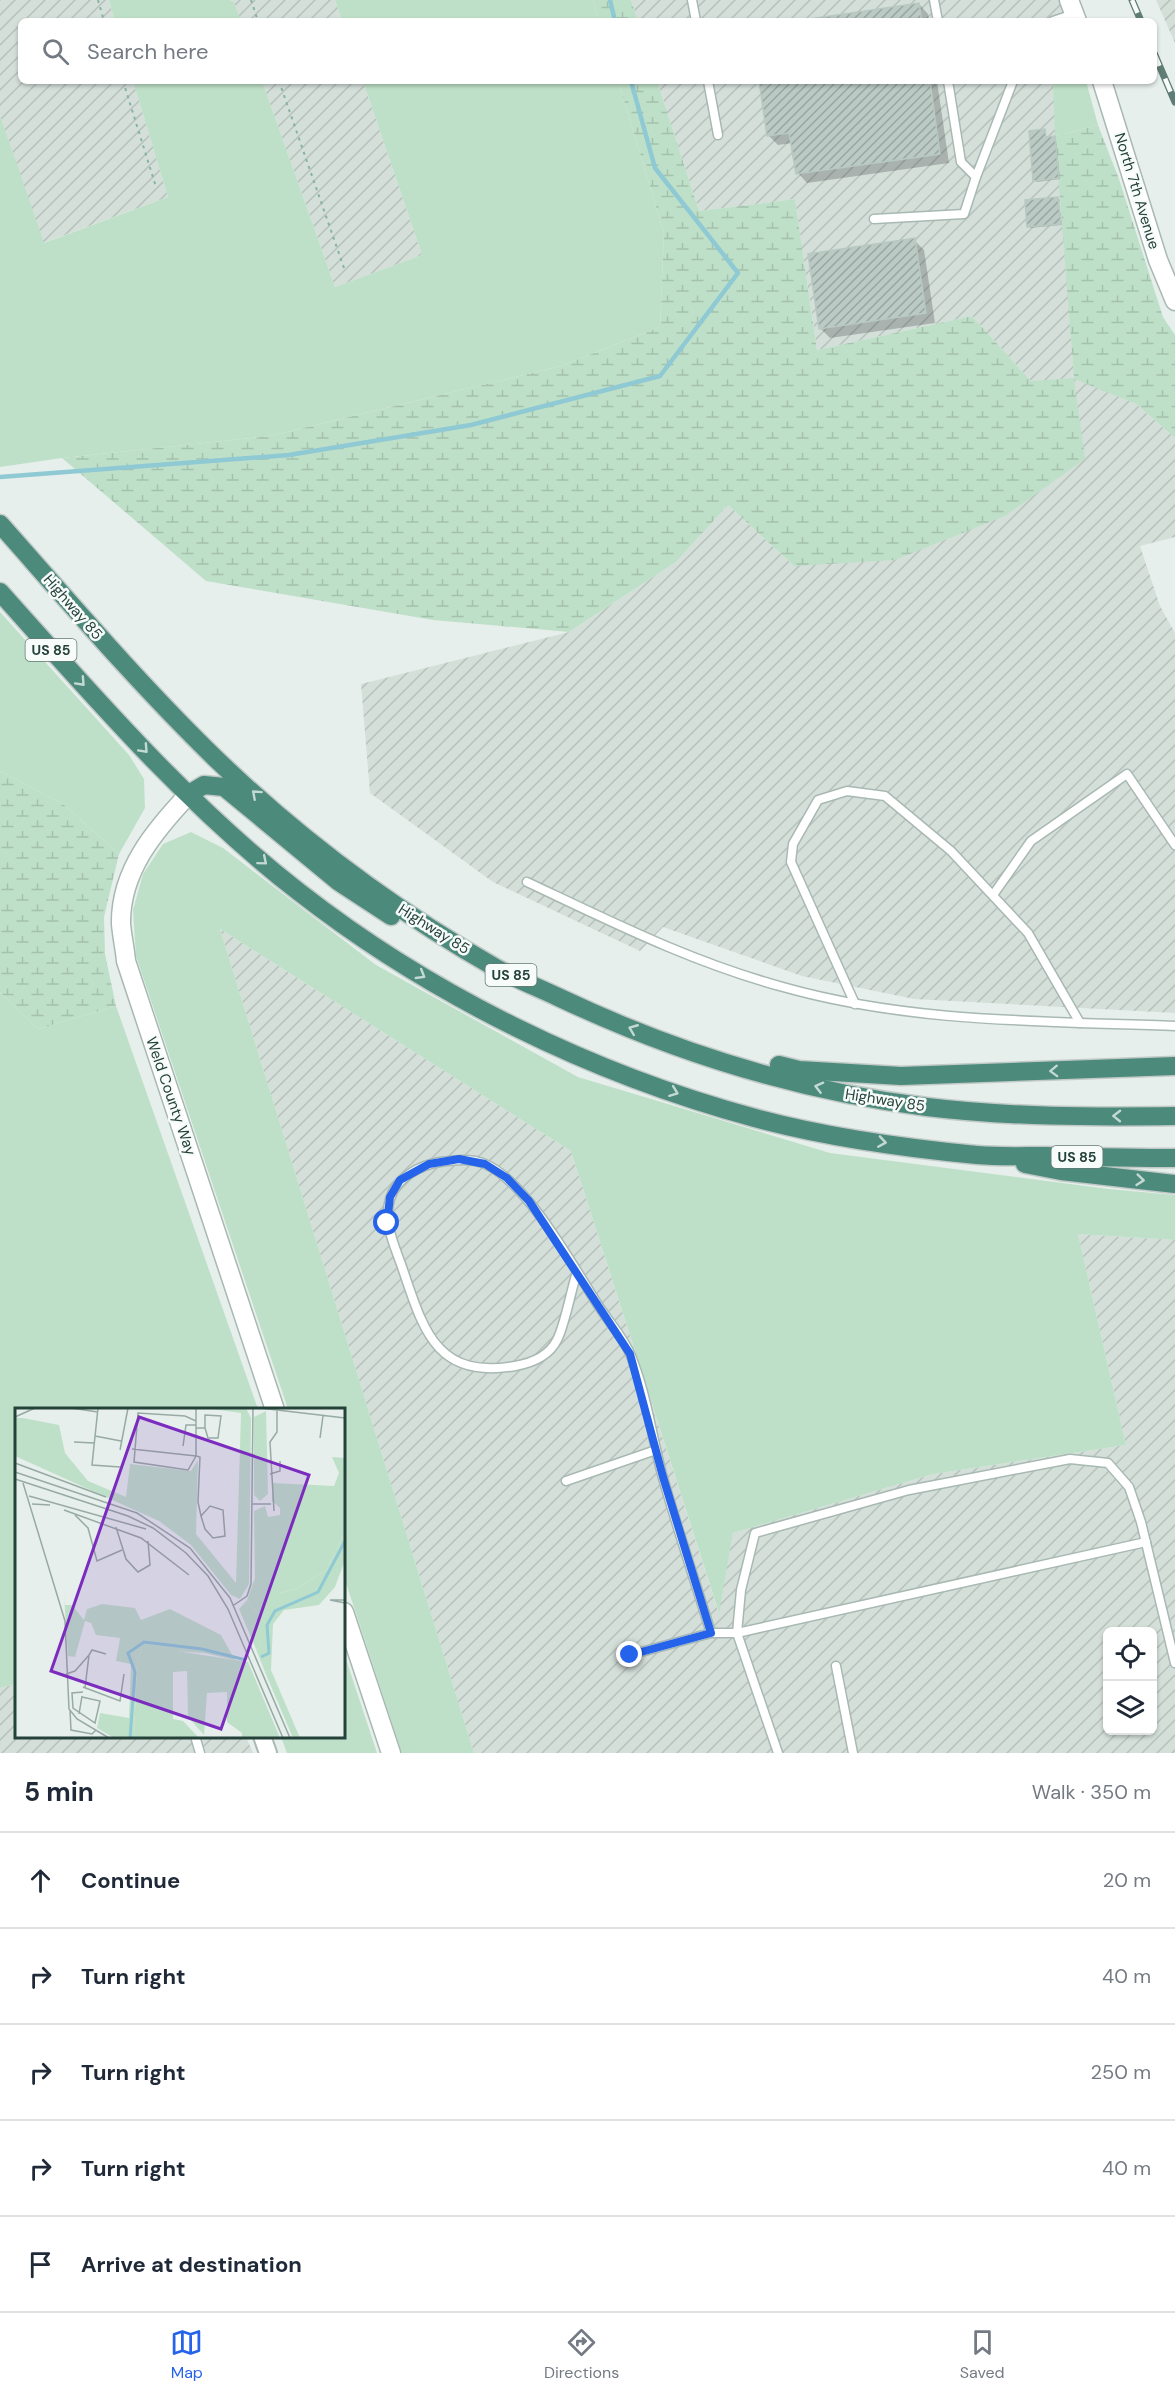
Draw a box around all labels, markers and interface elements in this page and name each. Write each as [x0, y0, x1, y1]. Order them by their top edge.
search box [18, 18, 1157, 84]
icon: search [39, 35, 72, 68]
text: Search here [87, 37, 208, 66]
street label: North 7th Avenue [1110, 130, 1164, 252]
street label: Highway 85 [39, 570, 107, 644]
road number: US 85 [26, 639, 76, 661]
one-way arrow [74, 675, 85, 686]
one-way arrow [137, 742, 148, 753]
one-way arrow [252, 790, 262, 801]
one-way arrow [256, 854, 267, 865]
street label: Highway 85 [395, 899, 473, 959]
road number: US 85 [486, 964, 536, 986]
one-way arrow [415, 968, 425, 979]
one-way arrow [628, 1024, 639, 1036]
street label: Weld County Way [141, 1034, 201, 1159]
one-way arrow [1049, 1065, 1058, 1078]
one-way arrow [814, 1082, 824, 1095]
street label: Highway 85 [844, 1084, 926, 1116]
one-way arrow [668, 1085, 678, 1098]
one-way arrow [1112, 1110, 1121, 1122]
one-way arrow [877, 1135, 886, 1147]
road number: US 85 [1052, 1146, 1102, 1168]
one-way arrow [1136, 1173, 1145, 1186]
route start [373, 1209, 399, 1235]
inset map [15, 1408, 345, 1738]
map controls [1103, 1627, 1157, 1735]
button: locate [1103, 1627, 1157, 1681]
route end [616, 1641, 642, 1667]
button: layers [1103, 1681, 1157, 1735]
text: 5 min [24, 1775, 94, 1809]
text: Walk · 350 m [1032, 1779, 1151, 1805]
icon: ahead [24, 1864, 57, 1897]
text: Continue [81, 1866, 180, 1895]
text: 20 m [1103, 1867, 1151, 1893]
icon: right [24, 1960, 57, 1993]
text: Turn right [81, 1962, 186, 1991]
text: 40 m [1102, 1963, 1151, 1989]
icon: right [24, 2056, 57, 2089]
text: Turn right [81, 2058, 186, 2087]
text: 250 m [1090, 2059, 1151, 2085]
icon: right [24, 2152, 57, 2185]
text: Turn right [81, 2154, 186, 2183]
text: 40 m [1102, 2155, 1151, 2181]
icon: arrive [24, 2248, 57, 2281]
text: Arrive at destination [81, 2250, 302, 2279]
tab: Map [170, 2326, 203, 2383]
tab: Directions [544, 2326, 619, 2383]
tab: Saved [960, 2326, 1005, 2383]

